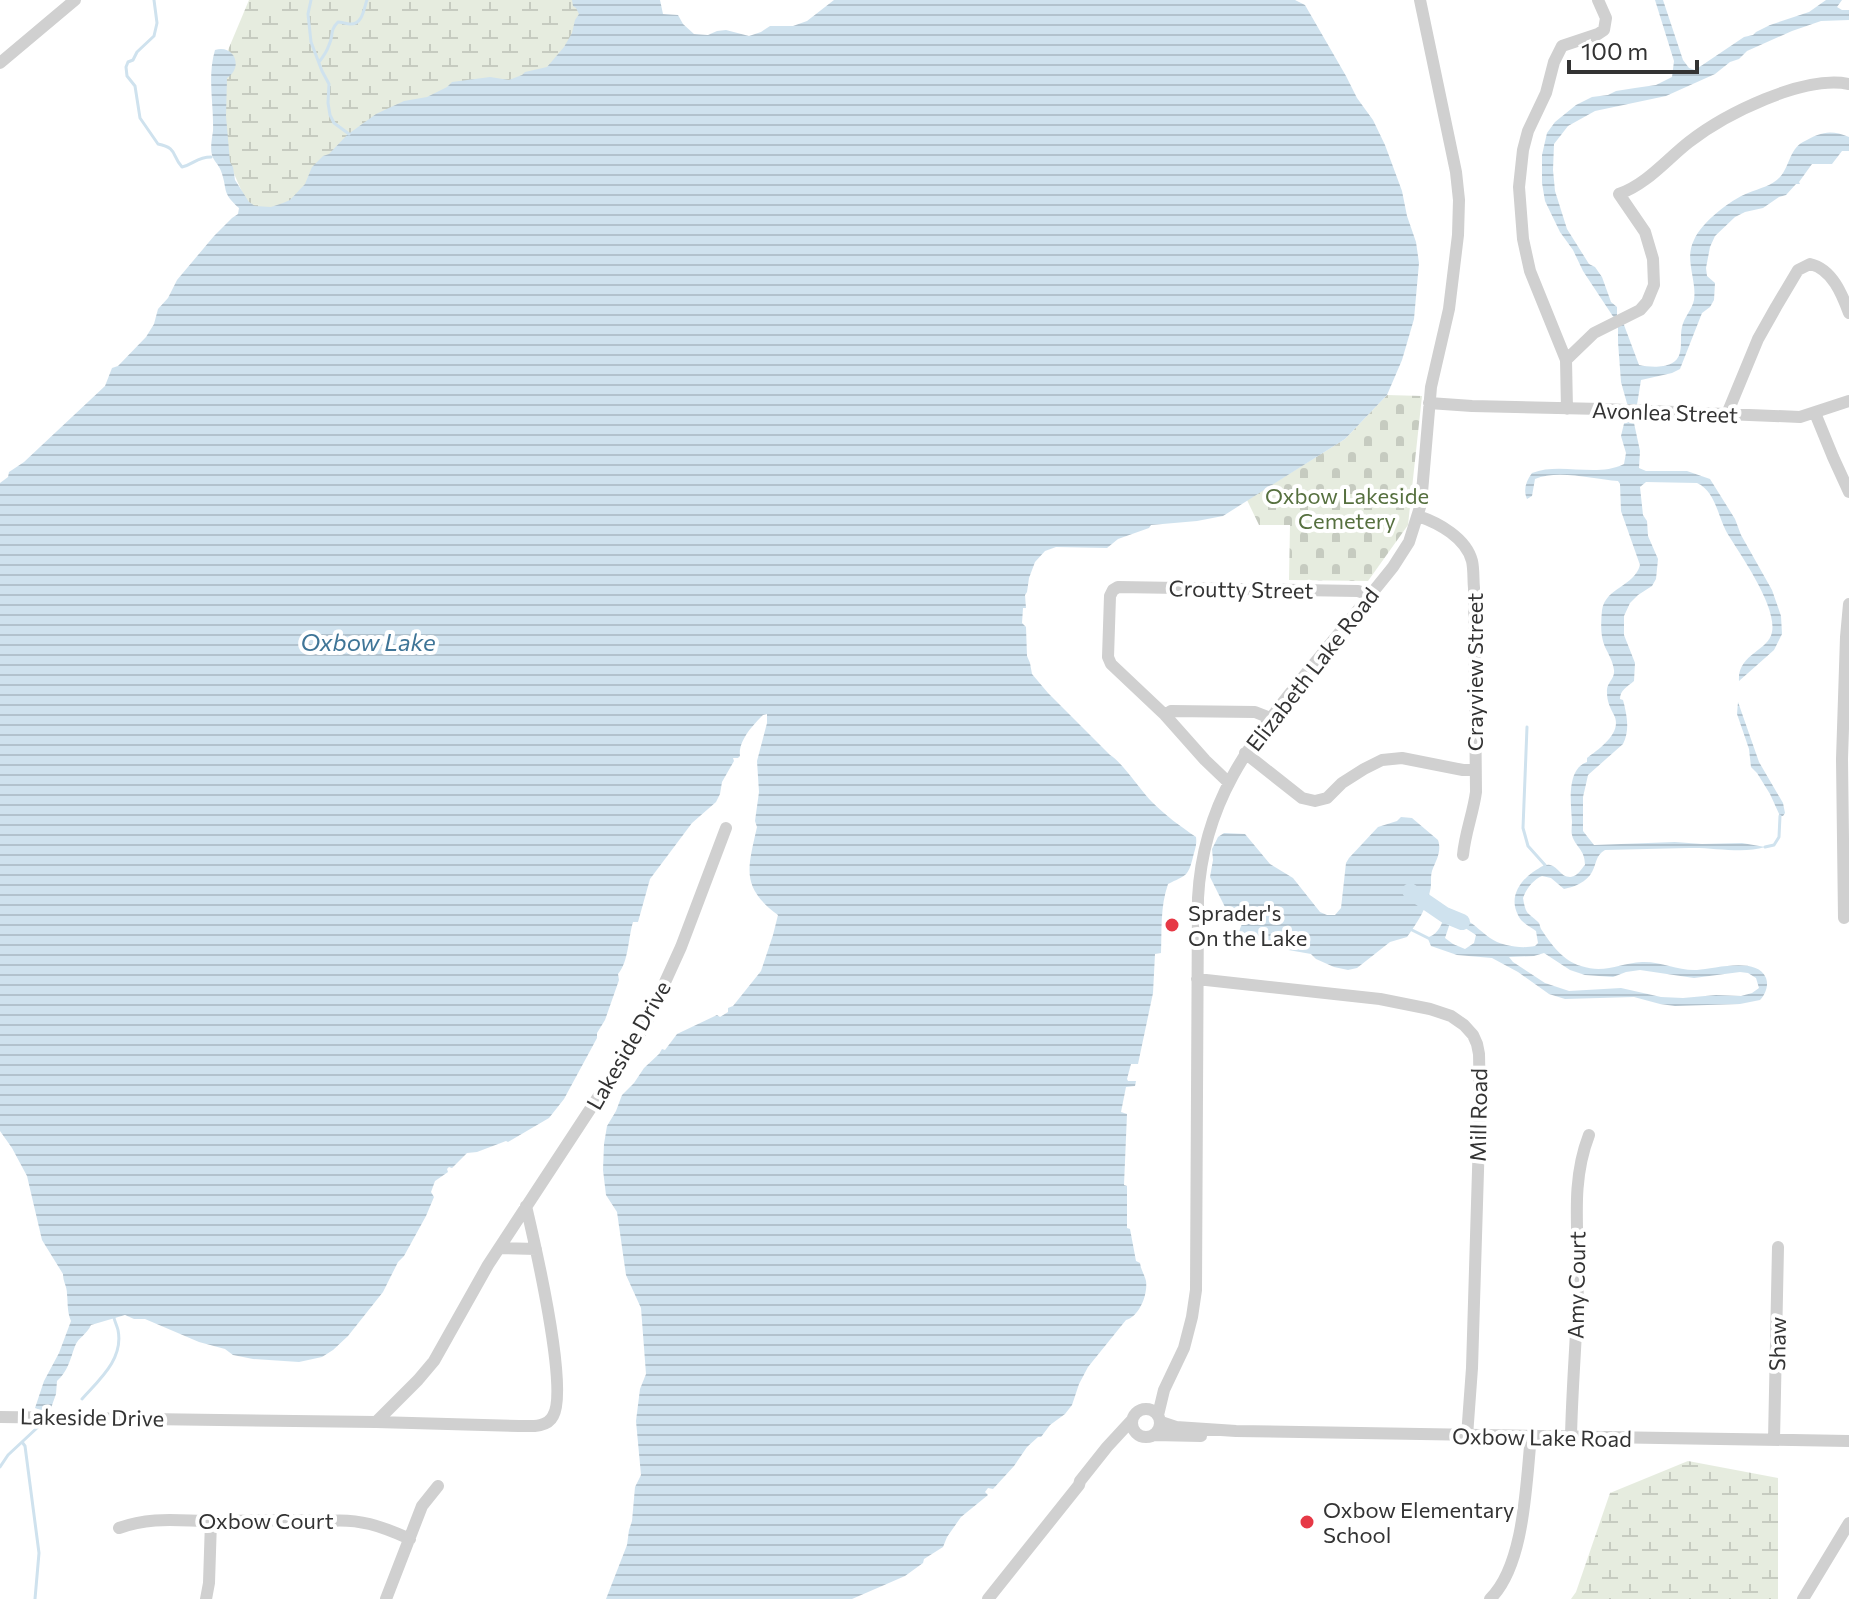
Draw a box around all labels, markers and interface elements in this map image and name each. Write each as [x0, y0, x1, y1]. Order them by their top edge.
scale bar [1569, 24, 1697, 74]
text: 100 m [1581, 36, 1648, 65]
street label: Avonlea Street [1592, 396, 1738, 428]
park label: Oxbow Lakeside Cemetery [1265, 482, 1429, 534]
street label: Croutty Street [1168, 574, 1314, 604]
street label: Elizabeth Lake Road [1240, 582, 1384, 756]
street label: Crayview Street [1461, 593, 1488, 751]
water label: Oxbow Lake [300, 627, 436, 656]
place label: Sprader's On the Lake [1188, 899, 1307, 951]
marker: Sprader's On the Lake [1163, 916, 1181, 934]
street label: Lakeside Drive [580, 976, 676, 1114]
street label: Mill Road [1464, 1068, 1492, 1162]
street label: Amy Court [1562, 1231, 1590, 1339]
street label: Shaw [1763, 1316, 1791, 1371]
street label: Lakeside Drive [20, 1402, 164, 1432]
street label: Oxbow Lake Road [1452, 1422, 1632, 1452]
place label: Oxbow Elementary School [1323, 1496, 1514, 1548]
street label: Oxbow Court [198, 1507, 334, 1534]
marker: Oxbow Elementary School [1298, 1513, 1316, 1531]

